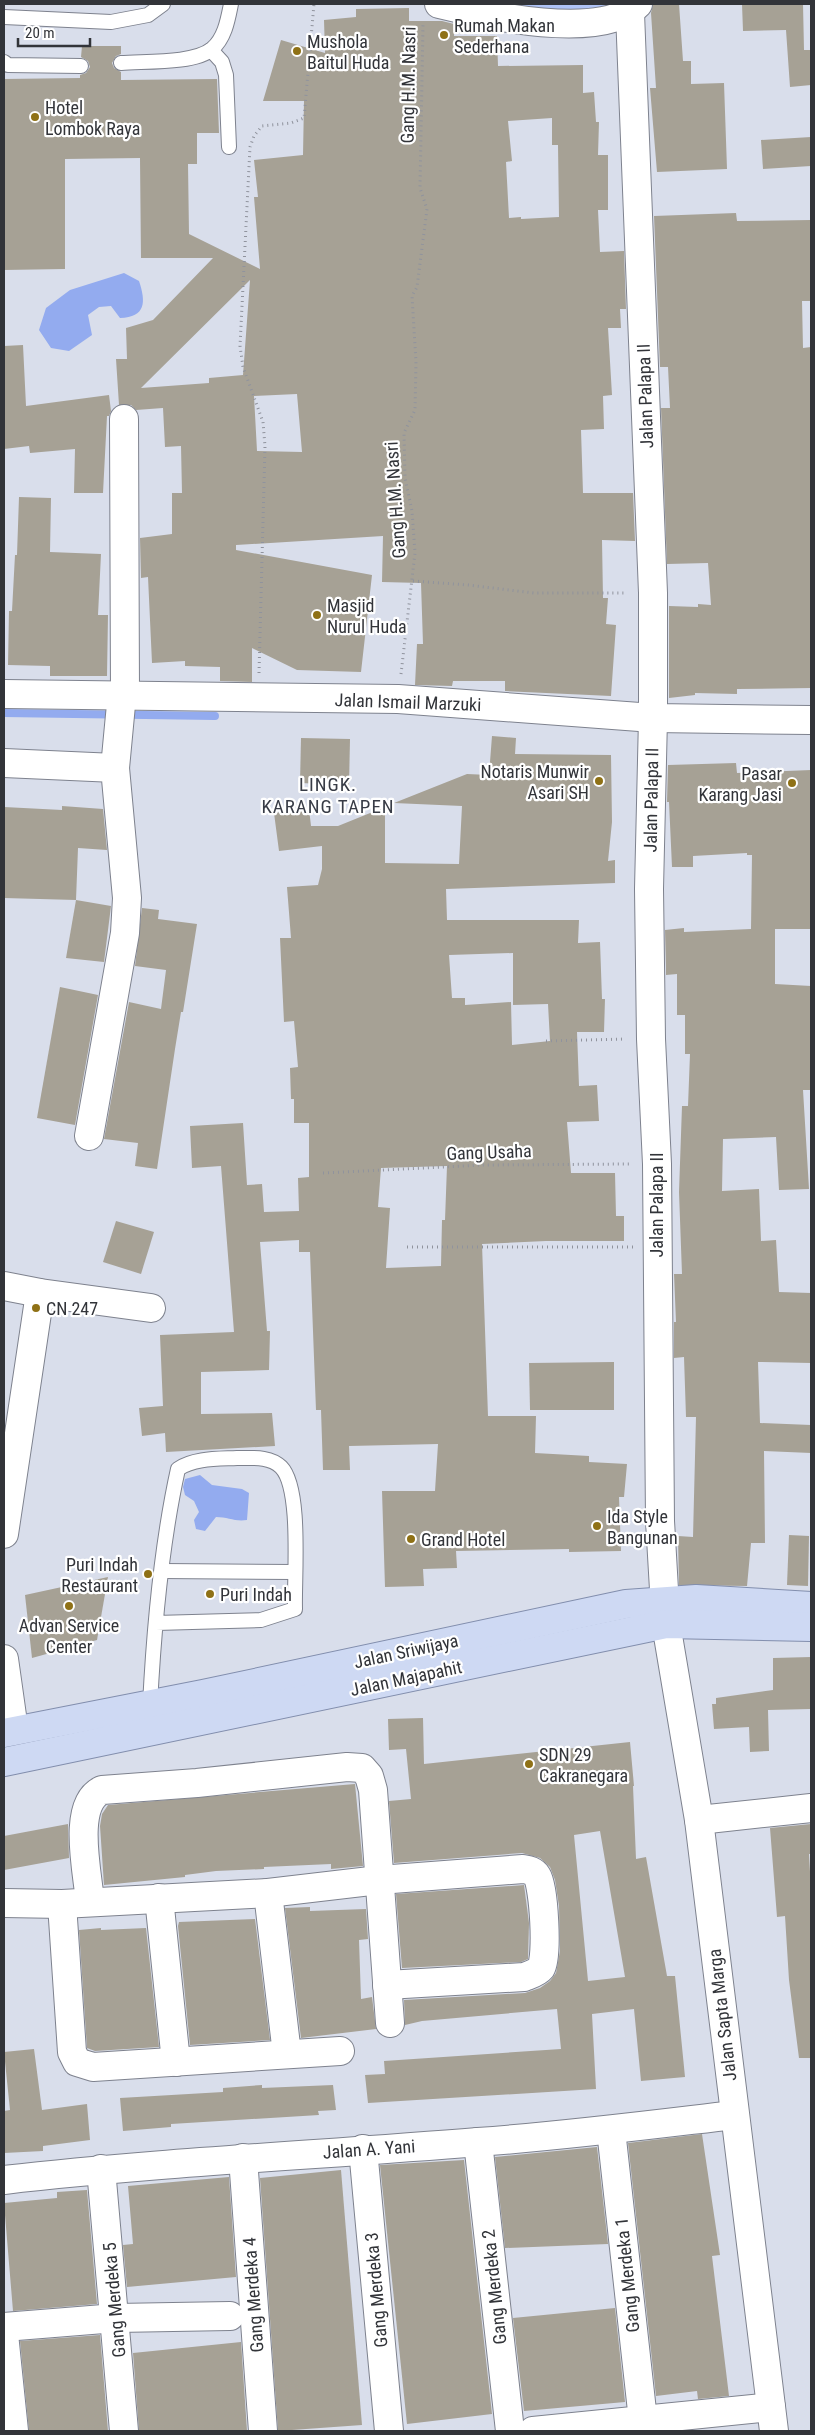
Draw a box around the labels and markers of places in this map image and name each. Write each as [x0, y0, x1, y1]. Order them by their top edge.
place label: Rumah Makan Sederhana [454, 15, 555, 57]
marker: Rumah Makan Sederhana [438, 29, 450, 41]
place label: Mushola Baitul Huda [307, 31, 389, 73]
marker: Mushola Baitul Huda [291, 45, 303, 57]
place label: Hotel Lombok Raya [45, 97, 140, 139]
marker: Hotel Lombok Raya [29, 111, 41, 123]
place label: Masjid Nurul Huda [327, 595, 407, 637]
marker: Masjid Nurul Huda [311, 609, 323, 621]
place label: Notaris Munwir Asari SH [481, 761, 590, 803]
place label: Pasar Karang Jasi [698, 763, 783, 805]
marker: Notaris Munwir Asari SH [593, 775, 605, 787]
marker: Pasar Karang Jasi [786, 777, 798, 789]
place label: CN 247 [46, 1298, 98, 1319]
marker: CN 247 [30, 1302, 42, 1314]
place label: Ida Style Bangunan [607, 1506, 678, 1548]
marker: Ida Style Bangunan [591, 1520, 603, 1532]
place label: Grand Hotel [421, 1529, 505, 1550]
marker: Grand Hotel [405, 1533, 417, 1545]
place label: Puri Indah Restaurant [61, 1554, 138, 1596]
marker: Puri Indah Restaurant [142, 1568, 154, 1580]
place label: Puri Indah [220, 1584, 292, 1605]
marker: Puri Indah [204, 1588, 216, 1600]
marker: Advan Service Center [63, 1600, 75, 1612]
place label: Advan Service Center [19, 1615, 119, 1657]
place label: SDN 29 Cakranegara [539, 1744, 628, 1786]
marker: SDN 29 Cakranegara [523, 1758, 535, 1770]

